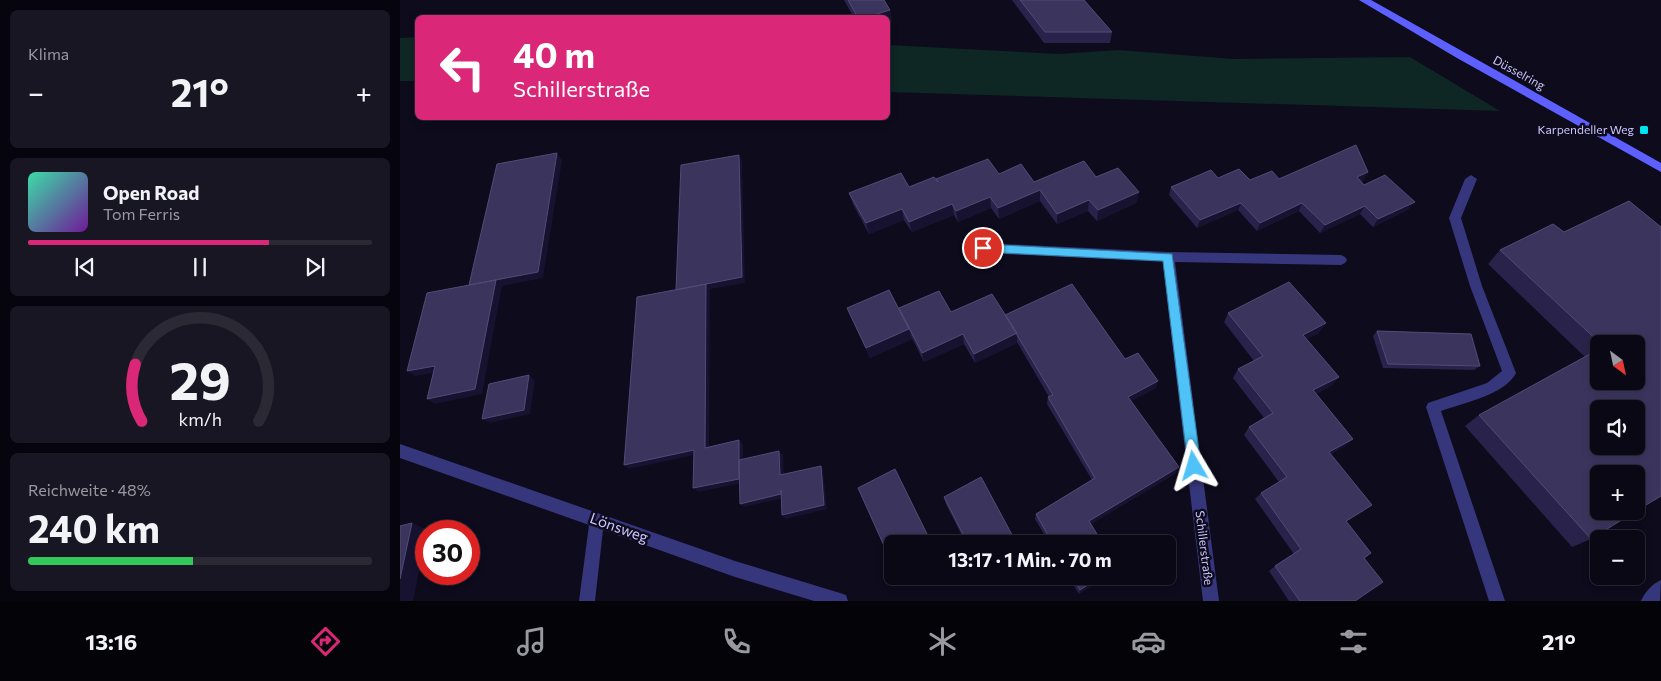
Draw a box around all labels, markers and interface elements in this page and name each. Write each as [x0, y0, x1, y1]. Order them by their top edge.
text: 40 m [513, 32, 595, 75]
icon: left [430, 35, 495, 100]
text: Klima [28, 44, 69, 63]
street label: Düsselring [1491, 52, 1548, 92]
text: 21° [171, 68, 229, 115]
text: − [28, 75, 44, 109]
text: + [356, 75, 372, 109]
text: Schillerstraße [513, 75, 650, 102]
place label: Karpendeller Weg [1538, 122, 1634, 136]
marker: Karpendeller Weg [1638, 124, 1650, 136]
text: Open Road [103, 181, 199, 204]
text: Tom Ferris [103, 204, 180, 223]
pin [962, 227, 1004, 269]
icon: arrive [969, 234, 997, 262]
icon: previous [71, 253, 99, 281]
icon: pause [186, 253, 214, 281]
icon: next [301, 253, 329, 281]
north arrow [1590, 335, 1645, 390]
map controls [1590, 335, 1645, 585]
text: 29 [169, 347, 231, 411]
button: sound [1590, 400, 1645, 455]
text: km/h [178, 408, 222, 430]
position arrow [1167, 439, 1219, 491]
button: + [1590, 465, 1645, 520]
text: Reichweite · 48% [28, 480, 151, 499]
text: 240 km [28, 504, 160, 551]
street label: Lönsweg [588, 508, 651, 546]
street label: Schillerstraße [1193, 510, 1217, 586]
speed limit sign: 30 [415, 520, 480, 585]
button: − [1590, 530, 1645, 585]
text: 13:17 · 1 Min. · 70 m [948, 548, 1112, 571]
icon: directions [308, 624, 343, 659]
icon: music [514, 624, 549, 659]
icon: phone [719, 624, 754, 659]
icon: climate [925, 624, 960, 659]
icon: car [1131, 624, 1166, 659]
icon: filters [1336, 624, 1371, 659]
text: 13:16 [85, 628, 137, 655]
text: 21° [1542, 628, 1576, 655]

